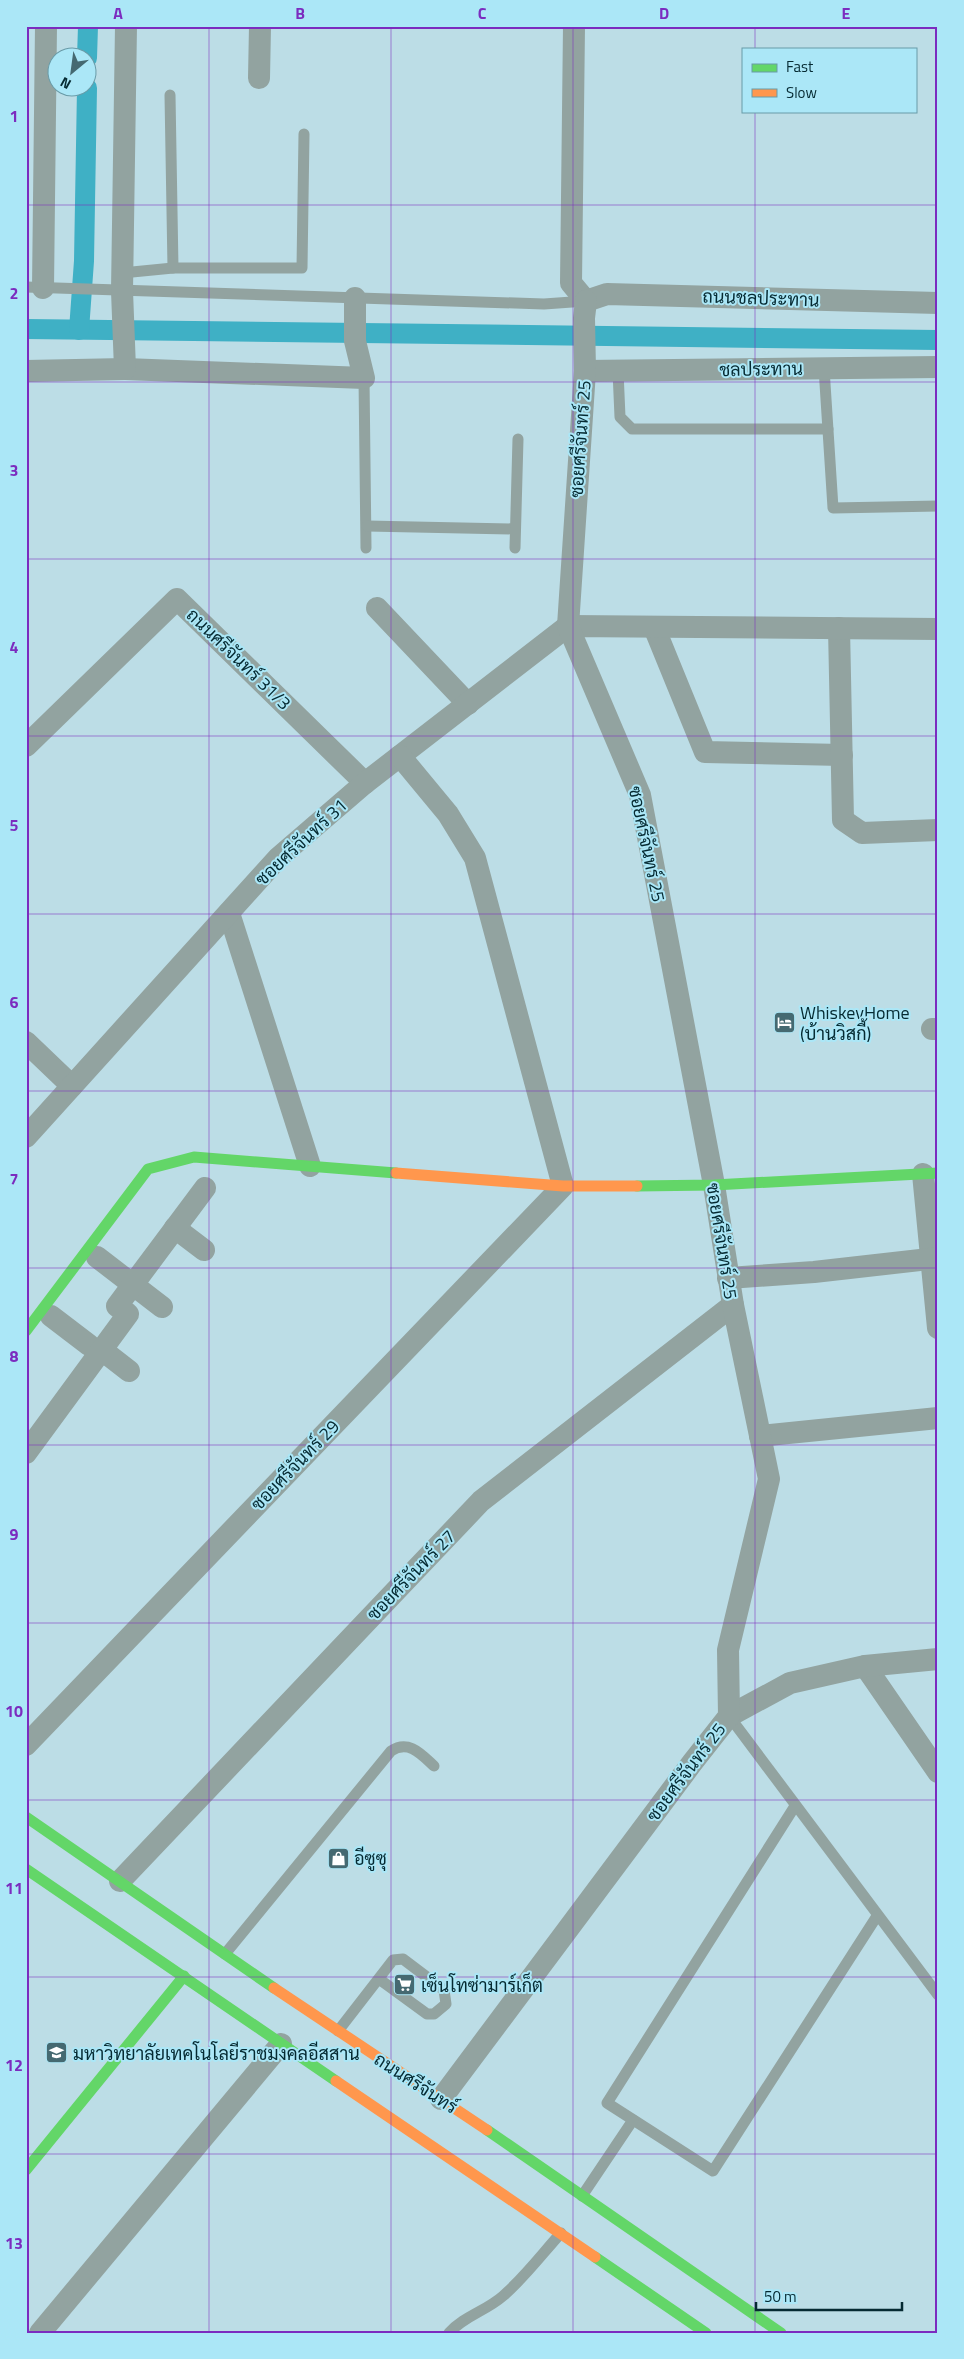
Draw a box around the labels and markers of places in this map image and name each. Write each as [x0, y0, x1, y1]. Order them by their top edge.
place label: WhiskeyHome (บ้านวิสกี้) [800, 999, 910, 1047]
hotel icon: WhiskeyHome (บ้านวิสกี้) [772, 1010, 796, 1034]
place label: อีซูซุ [354, 1845, 387, 1872]
shop icon: อีซูซุ [326, 1846, 350, 1870]
place label: เซ็นโทซ่ามาร์เก็ต [421, 1972, 543, 1999]
supermarket icon: เซ็นโทซ่ามาร์เก็ต [393, 1973, 417, 1997]
place label: มหาวิทยาลัยเทคโนโลยีราชมงคลอีสสาน [73, 2040, 360, 2067]
school or university icon: มหาวิทยาลัยเทคโนโลยีราชมงคลอีสสาน [45, 2041, 69, 2065]

